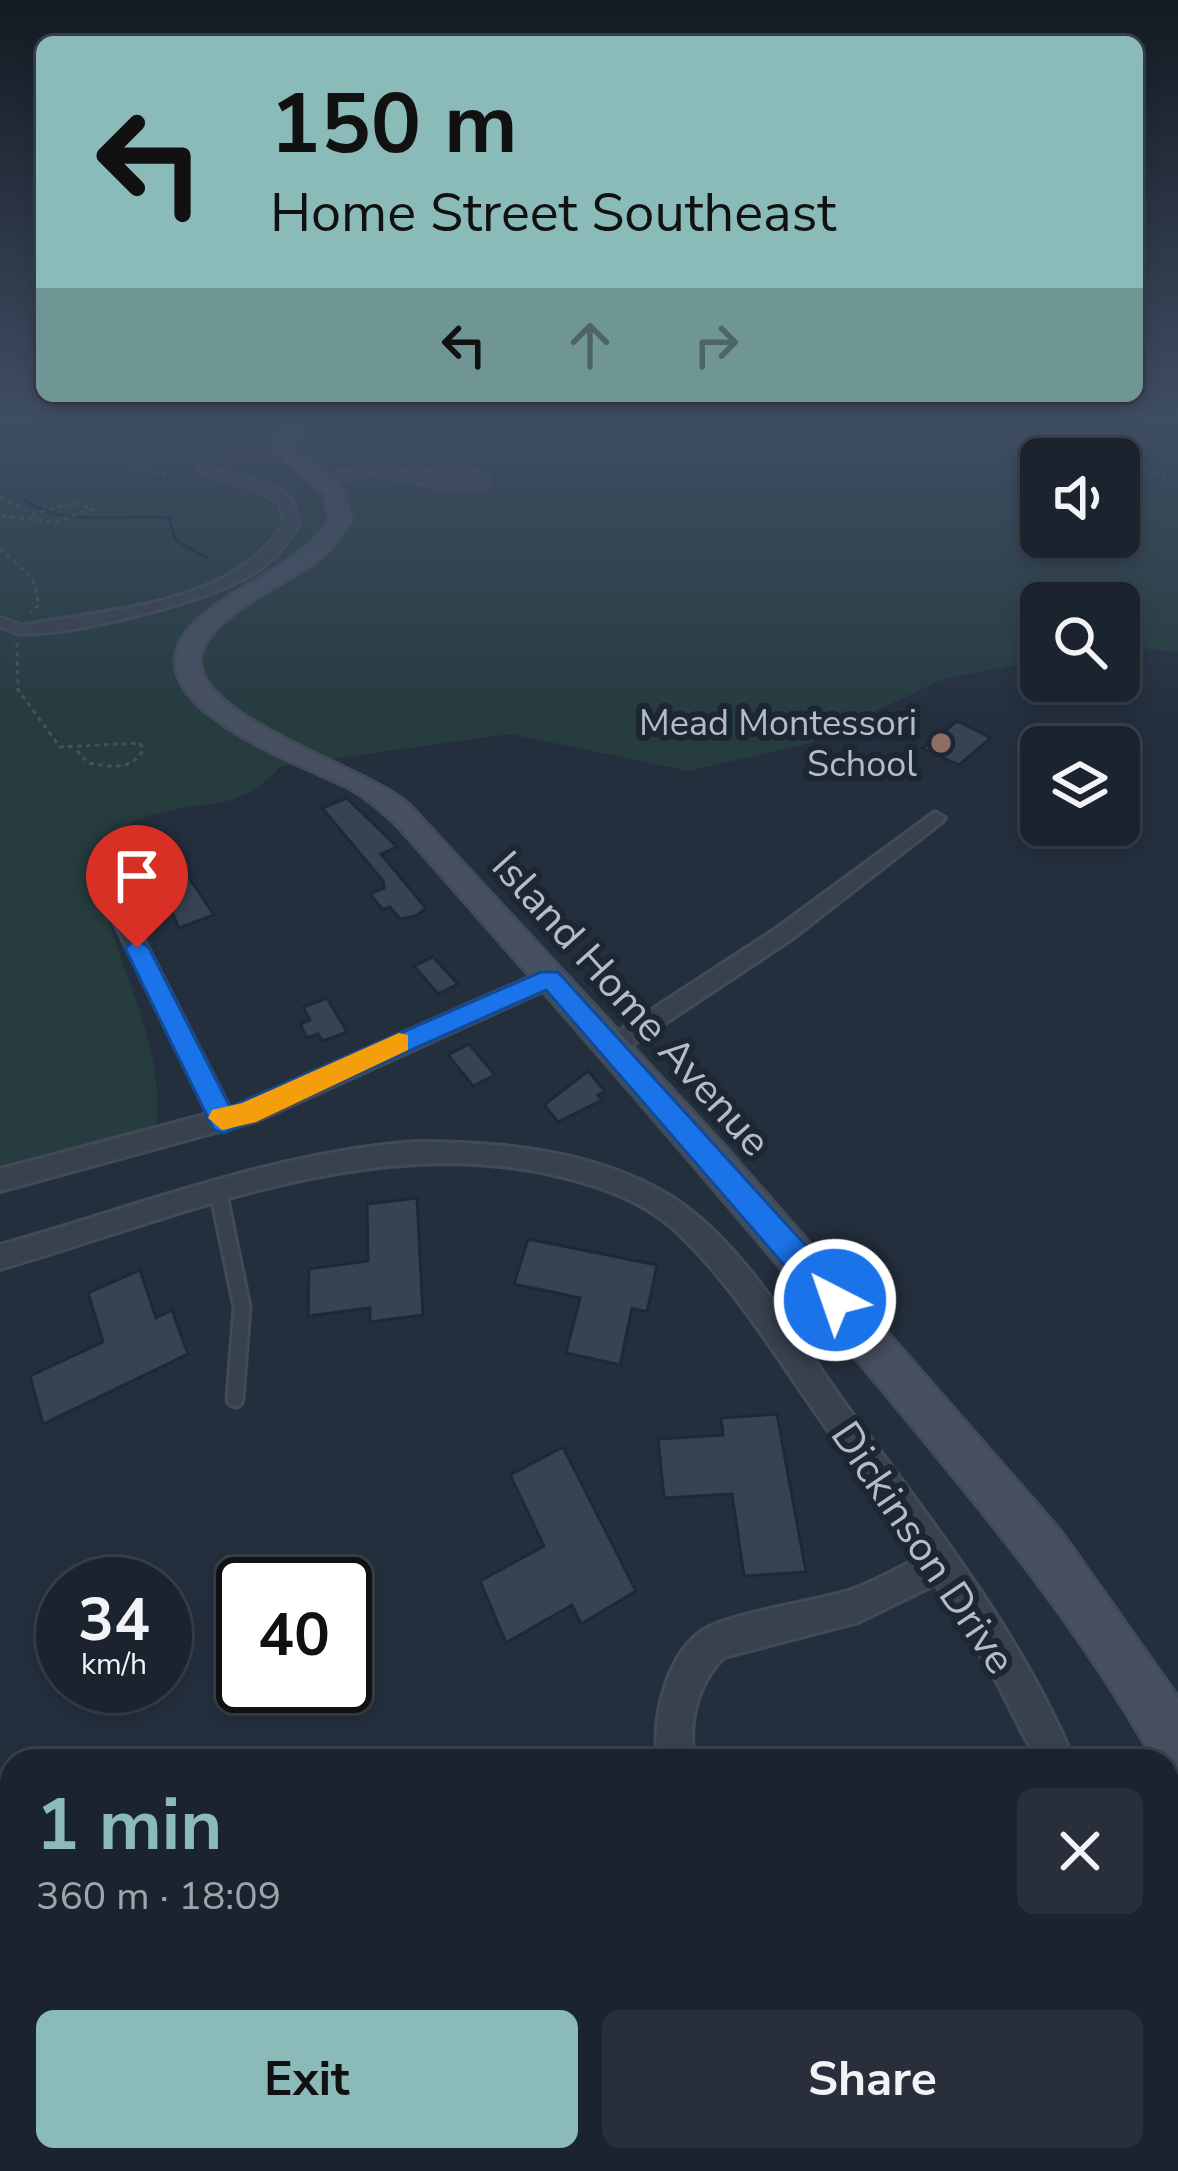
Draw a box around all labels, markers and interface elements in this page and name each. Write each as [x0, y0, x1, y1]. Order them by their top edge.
text: 150 m [270, 67, 518, 182]
icon: left [72, 84, 228, 240]
text: Home Street Southeast [270, 176, 836, 250]
icon: left [431, 312, 497, 378]
icon: ahead [557, 312, 623, 378]
icon: right [683, 312, 749, 378]
map controls [1020, 438, 1140, 846]
button: sound [1020, 438, 1140, 558]
button: search [1020, 582, 1140, 702]
place label: Mead Montessori School [639, 699, 917, 789]
button: layers [1020, 726, 1140, 846]
marker: Mead Montessori School [928, 730, 954, 756]
pin [86, 825, 188, 948]
street label: Island Home Avenue [479, 839, 783, 1169]
icon: arrive [104, 843, 170, 909]
position arrow [772, 1237, 898, 1363]
street label: Dickinson Drive [817, 1411, 1028, 1685]
speed limit sign: 40 [216, 1557, 372, 1713]
text: 34 [78, 1579, 150, 1661]
text: km/h [81, 1644, 147, 1685]
text: 1 min [36, 1776, 222, 1874]
button: close [1017, 1788, 1143, 1914]
text: 360 m · 18:09 [36, 1870, 281, 1923]
button: Exit [36, 2010, 578, 2148]
button: Share [602, 2010, 1143, 2148]

